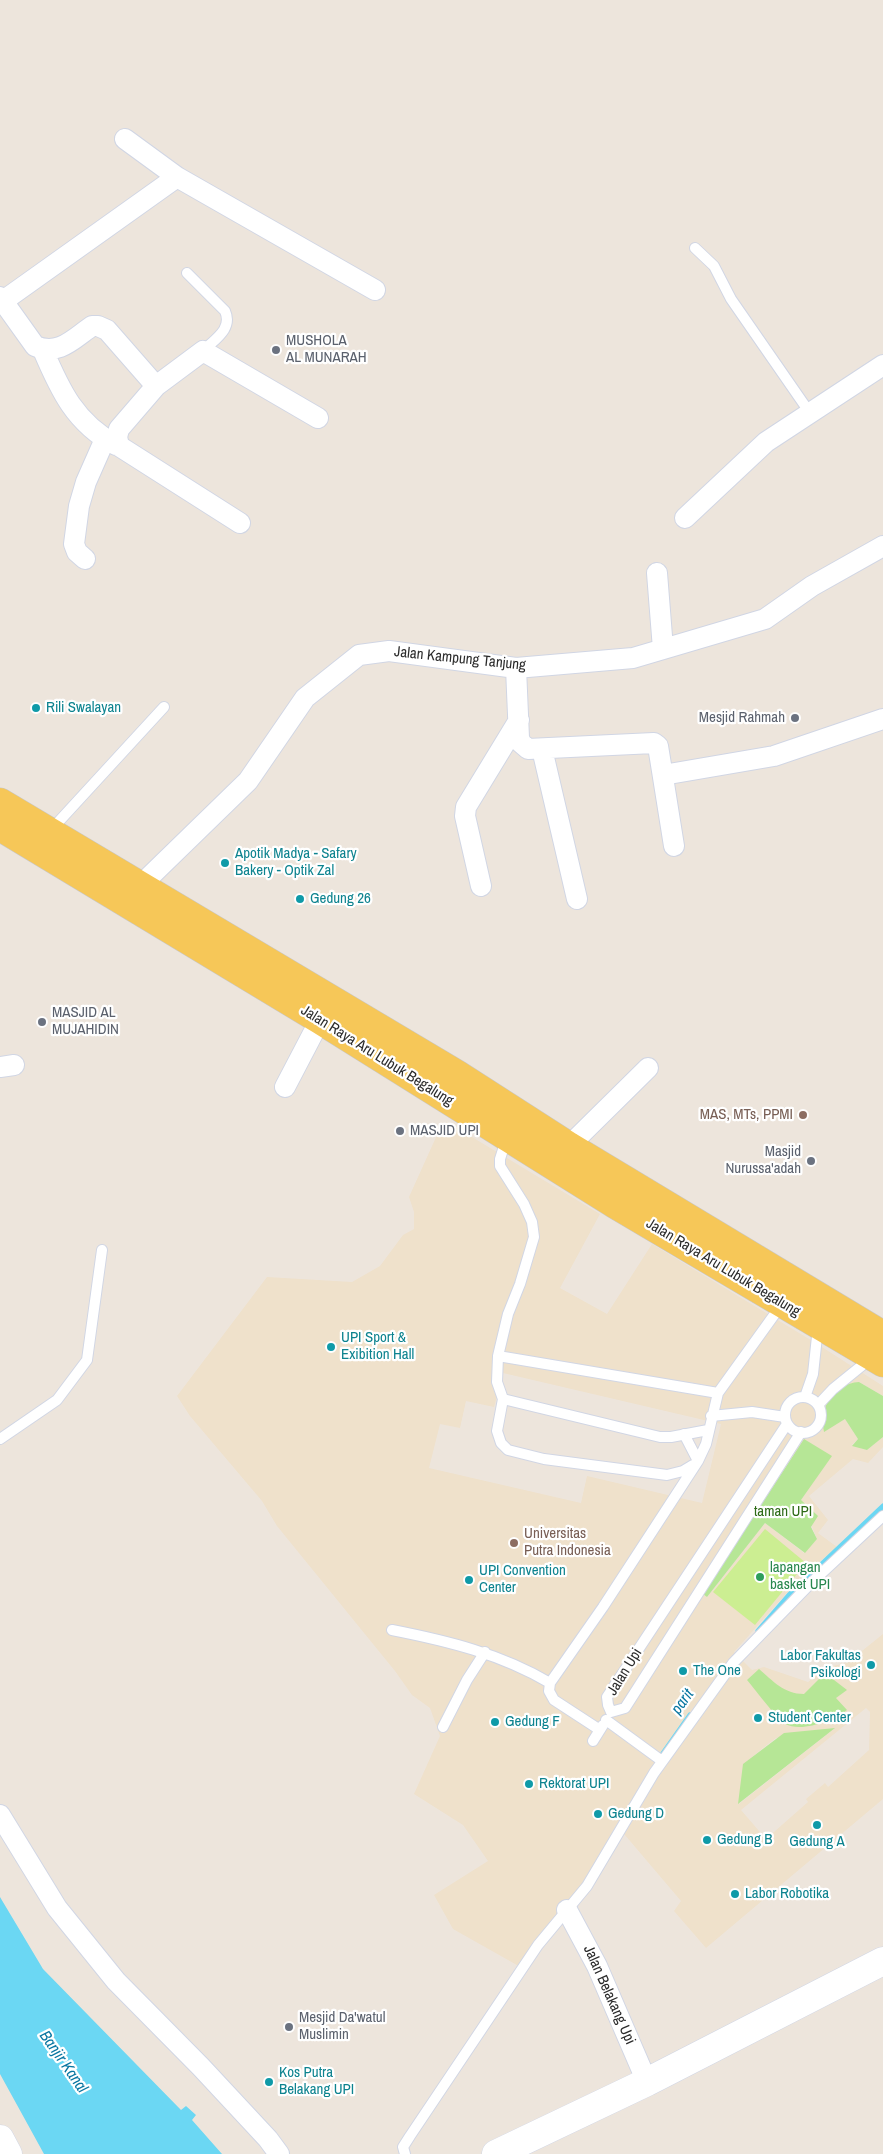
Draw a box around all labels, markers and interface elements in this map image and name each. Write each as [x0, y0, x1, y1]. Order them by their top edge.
place label: MUSHOLA AL MUNARAH [286, 332, 367, 367]
marker: MUSHOLA AL MUNARAH [270, 344, 282, 356]
street label: Jalan Kampung Tanjung [393, 643, 527, 675]
place label: Rili Swalayan [46, 699, 121, 717]
marker: Rili Swalayan [30, 702, 42, 714]
place label: Mesjid Rahmah [699, 709, 785, 727]
marker: Mesjid Rahmah [789, 712, 801, 724]
place label: Apotik Madya - Safary Bakery - Optik Zal [235, 845, 357, 880]
marker: Apotik Madya - Safary Bakery - Optik Zal [219, 857, 231, 869]
place label: Gedung 26 [310, 890, 371, 908]
marker: Gedung 26 [294, 893, 306, 905]
street label: Jalan Raya Aru Lubuk Begalung [297, 1002, 457, 1110]
place label: MASJID AL MUJAHIDIN [52, 1004, 119, 1039]
marker: MASJID AL MUJAHIDIN [36, 1016, 48, 1028]
place label: MAS, MTs, PPMI [700, 1106, 793, 1124]
marker: MAS, MTs, PPMI [797, 1109, 809, 1121]
place label: MASJID UPI [410, 1122, 479, 1140]
marker: MASJID UPI [394, 1125, 406, 1137]
place label: Masjid Nurussa'adah [725, 1143, 801, 1178]
marker: Masjid Nurussa'adah [805, 1155, 817, 1167]
street label: Jalan Raya Aru Lubuk Begalung [643, 1215, 803, 1321]
place label: UPI Sport & Exibition Hall [341, 1329, 414, 1364]
marker: UPI Sport & Exibition Hall [325, 1341, 337, 1353]
park label: taman UPI [754, 1503, 812, 1521]
place label: Universitas Putra Indonesia [524, 1525, 611, 1560]
marker: Universitas Putra Indonesia [508, 1537, 520, 1549]
place label: lapangan basket UPI [770, 1559, 830, 1594]
place label: UPI Convention Center [479, 1562, 566, 1597]
marker: lapangan basket UPI [754, 1571, 766, 1583]
marker: UPI Convention Center [463, 1574, 475, 1586]
street label: Jalan Upi [604, 1645, 646, 1699]
place label: Labor Fakultas Psikologi [780, 1647, 861, 1682]
marker: Labor Fakultas Psikologi [865, 1659, 877, 1671]
place label: The One [693, 1662, 741, 1680]
marker: The One [677, 1665, 689, 1677]
water label: parit [668, 1686, 698, 1718]
place label: Student Center [768, 1709, 851, 1727]
marker: Student Center [752, 1712, 764, 1724]
place label: Gedung F [505, 1713, 560, 1731]
marker: Gedung F [489, 1716, 501, 1728]
place label: Rektorat UPI [539, 1775, 609, 1793]
marker: Rektorat UPI [523, 1778, 535, 1790]
place label: Gedung D [608, 1805, 664, 1823]
marker: Gedung D [592, 1808, 604, 1820]
marker: Gedung A [811, 1819, 823, 1831]
place label: Gedung B [717, 1831, 772, 1849]
place label: Gedung A [789, 1833, 845, 1851]
marker: Gedung B [701, 1834, 713, 1846]
place label: Labor Robotika [745, 1885, 829, 1903]
marker: Labor Robotika [729, 1888, 741, 1900]
street label: Jalan Belakang Upi [579, 1943, 639, 2047]
place label: Mesjid Da'watul Muslimin [299, 2009, 385, 2044]
marker: Mesjid Da'watul Muslimin [283, 2021, 295, 2033]
water label: Banjir Kanal [35, 2027, 91, 2097]
place label: Kos Putra Belakang UPI [279, 2064, 354, 2099]
marker: Kos Putra Belakang UPI [263, 2076, 275, 2088]

